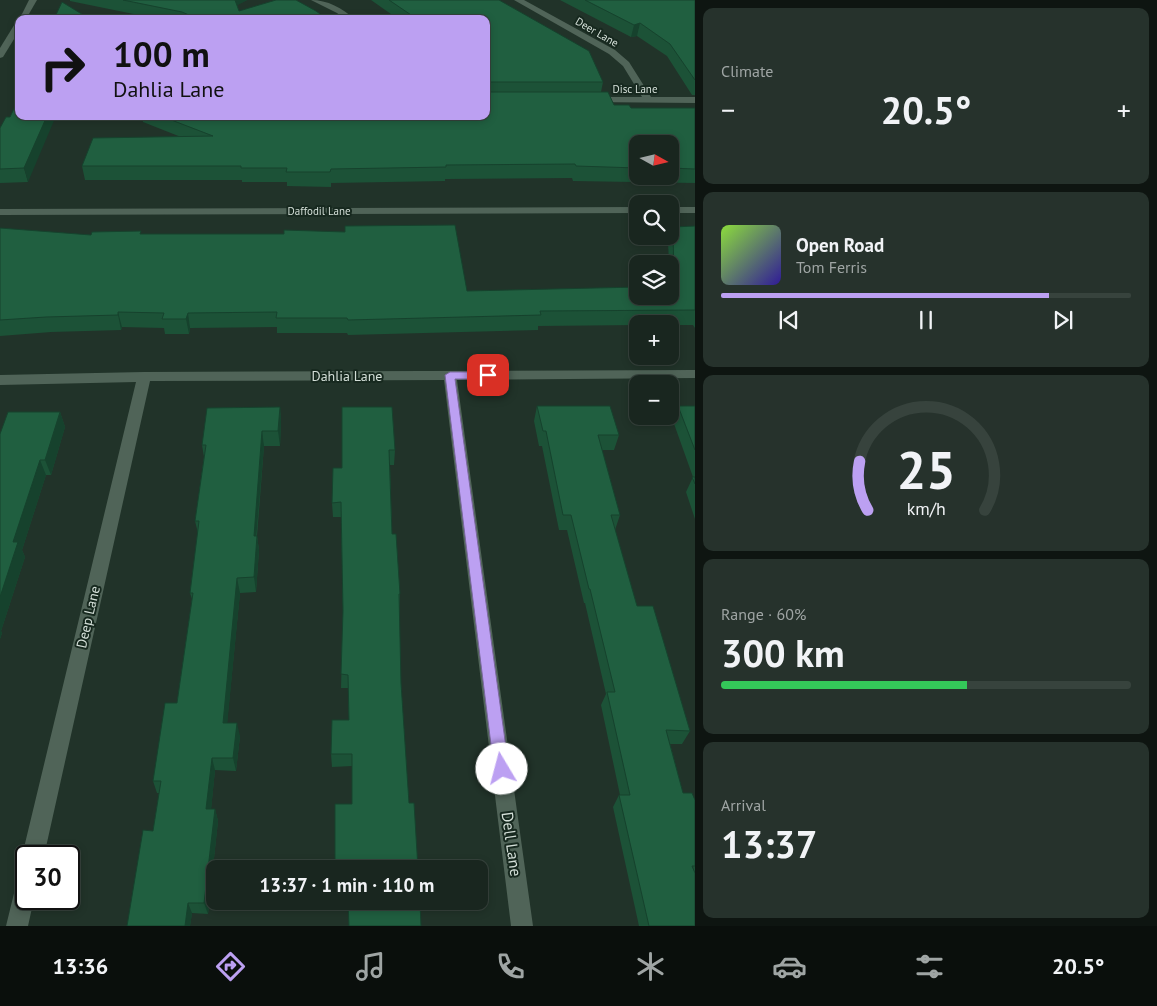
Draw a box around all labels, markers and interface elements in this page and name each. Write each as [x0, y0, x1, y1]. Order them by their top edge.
street label: Deer Lane [573, 14, 621, 50]
text: 100 m [113, 31, 210, 77]
icon: right [30, 35, 95, 100]
text: Climate [721, 61, 773, 81]
text: Dahlia Lane [113, 75, 225, 103]
street label: Disc Lane [613, 82, 658, 96]
text: 20.5° [881, 85, 971, 134]
text: − [721, 91, 735, 128]
text: + [1117, 91, 1131, 128]
north arrow [629, 135, 679, 185]
map controls [629, 135, 679, 425]
button: search [629, 195, 679, 245]
street label: Daffodil Lane [288, 204, 351, 218]
text: Open Road [796, 233, 884, 257]
button: layers [629, 255, 679, 305]
text: Tom Ferris [796, 257, 867, 277]
icon: previous [775, 306, 803, 334]
icon: pause [912, 306, 940, 334]
icon: next [1049, 306, 1077, 334]
button: + [629, 315, 679, 365]
pin [467, 354, 509, 396]
icon: arrive [474, 361, 502, 389]
street label: Dahlia Lane [312, 367, 382, 385]
button: − [629, 375, 679, 425]
text: 25 [897, 436, 955, 503]
text: km/h [906, 497, 946, 520]
street label: Deep Lane [72, 584, 104, 650]
text: Range · 60% [721, 604, 806, 624]
text: 300 km [721, 628, 845, 677]
position arrow [475, 742, 527, 794]
text: Arrival [721, 795, 766, 815]
street label: Dell Lane [498, 810, 526, 878]
text: 13:37 [721, 819, 817, 868]
speed limit sign: 30 [15, 845, 80, 910]
text: 13:37 · 1 min · 110 m [260, 873, 434, 897]
icon: directions [213, 949, 248, 984]
icon: music [353, 949, 388, 984]
icon: phone [493, 949, 528, 984]
icon: climate [633, 949, 668, 984]
icon: car [772, 949, 807, 984]
icon: filters [912, 949, 947, 984]
text: 13:36 [52, 952, 108, 980]
text: 20.5° [1052, 952, 1104, 980]

